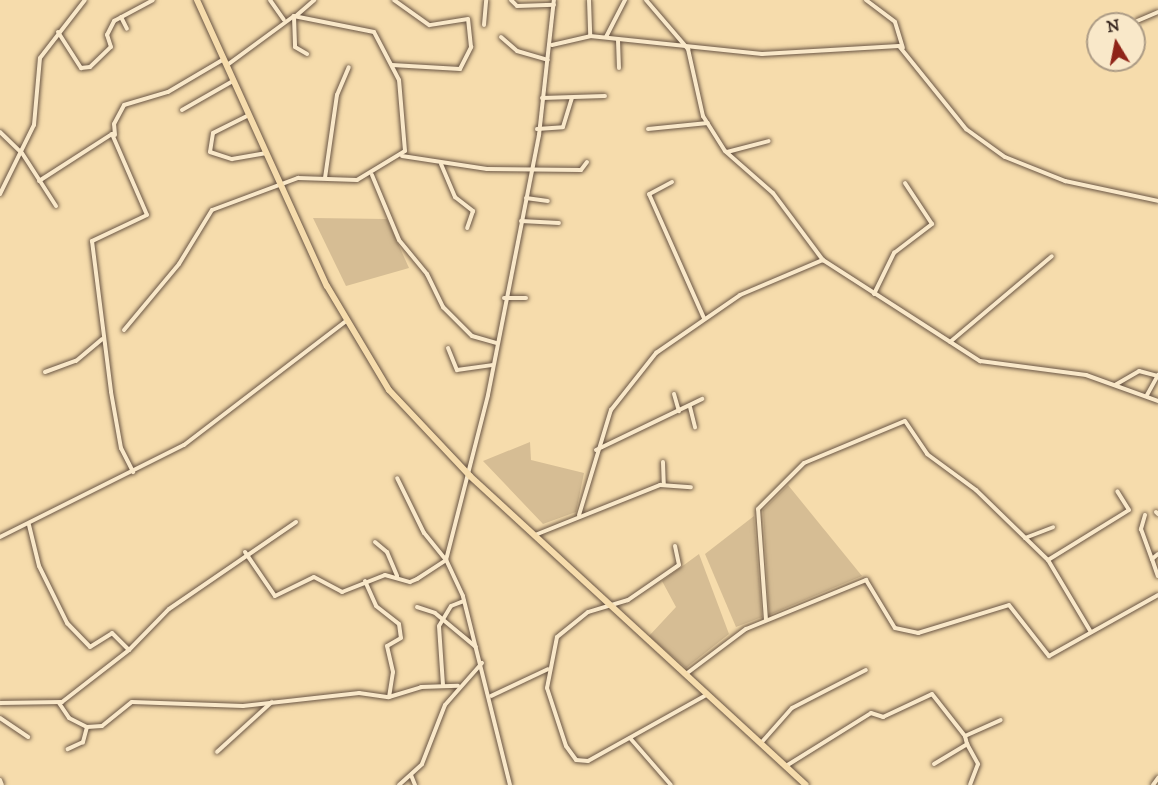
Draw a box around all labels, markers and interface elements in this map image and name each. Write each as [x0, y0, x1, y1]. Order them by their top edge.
north arrow [1086, 12, 1146, 72]
text: N [1105, 15, 1121, 37]

